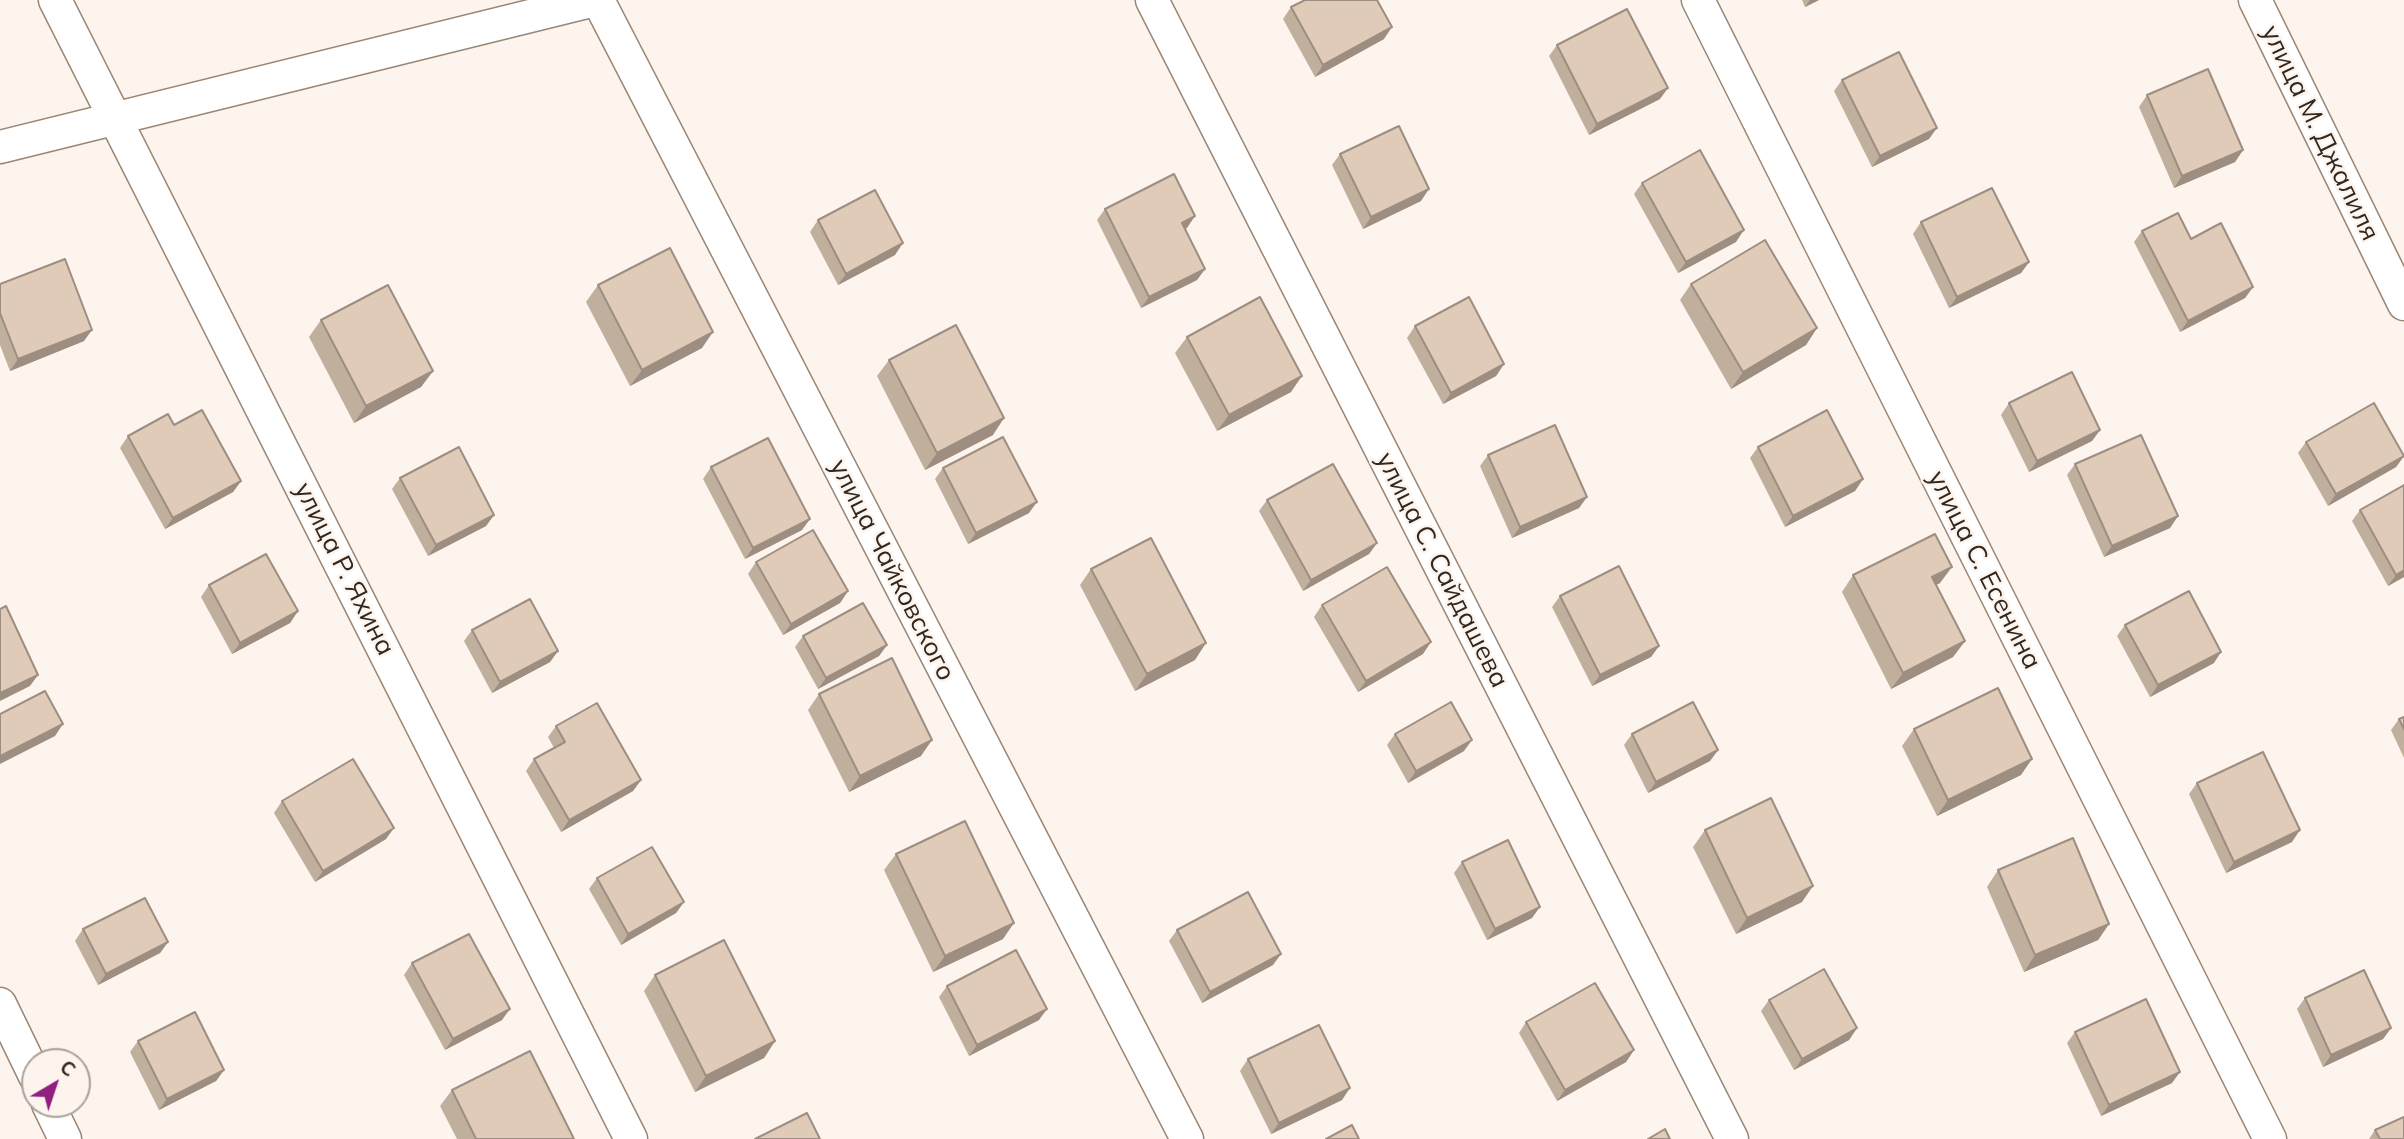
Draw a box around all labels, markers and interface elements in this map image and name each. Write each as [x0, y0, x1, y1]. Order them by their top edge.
street label: улица М. Джалиля [2254, 20, 2386, 246]
street label: улица С. Сайдашева [1369, 447, 1515, 693]
street label: улица Чайковского [823, 454, 961, 686]
street label: улица С. Есенина [1920, 466, 2048, 674]
street label: улица Р. Яхина [287, 477, 401, 661]
north arrow [21, 1048, 91, 1118]
text: С [55, 1055, 81, 1082]

